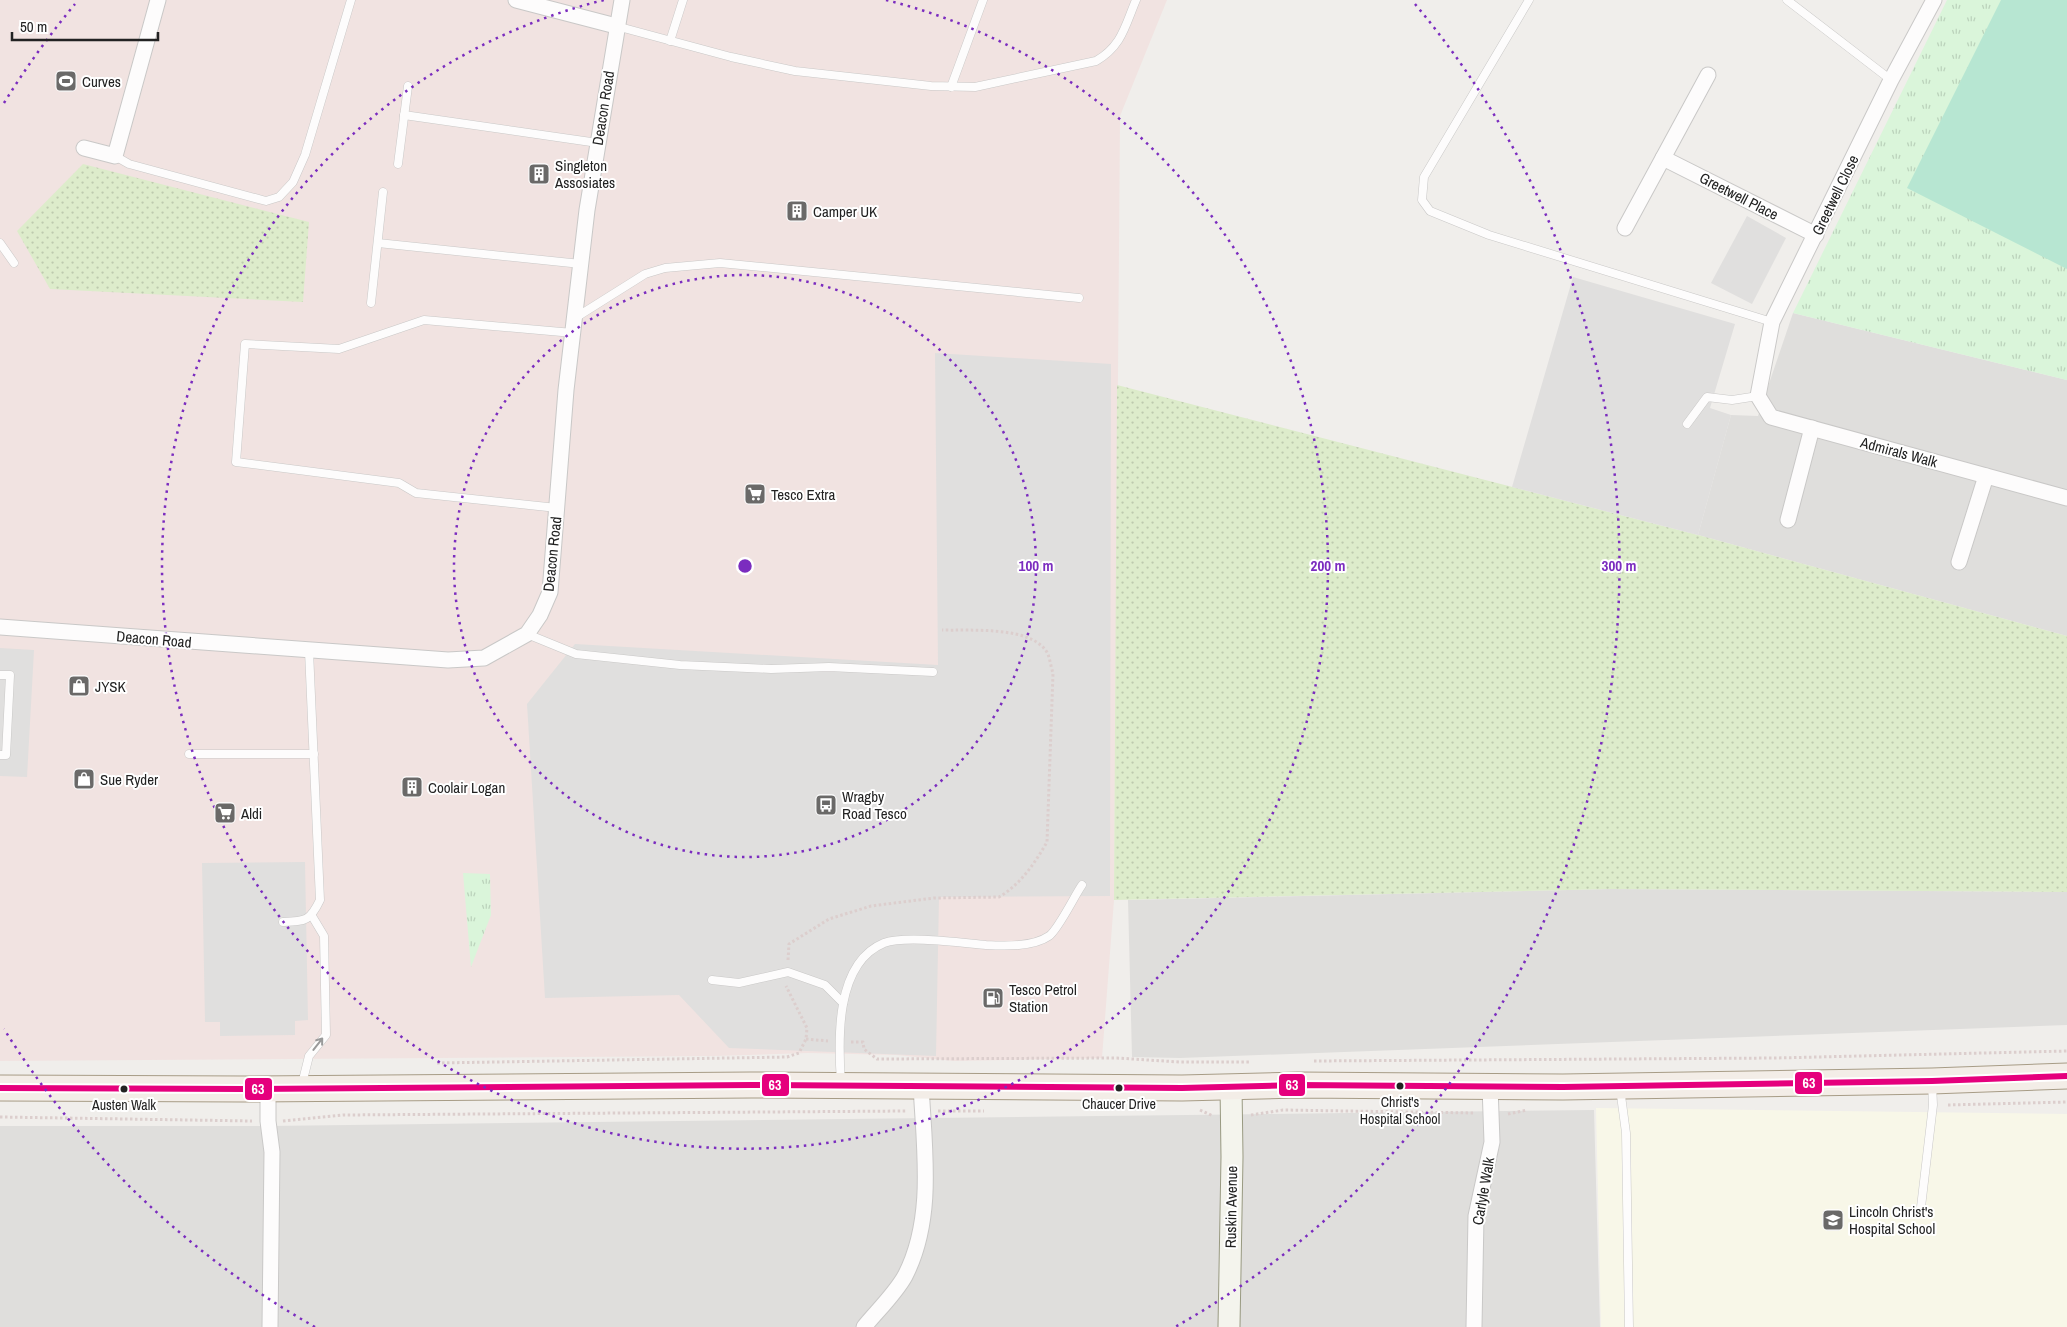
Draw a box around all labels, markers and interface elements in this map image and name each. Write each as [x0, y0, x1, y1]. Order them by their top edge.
scale bar [12, 10, 159, 42]
text: 50 m [20, 16, 47, 37]
sports icon: Curves [54, 69, 78, 93]
street label: Deacon Road [587, 69, 619, 147]
place label: Curves [82, 71, 121, 92]
street label: Greetwell Close [1807, 151, 1864, 239]
place label: Singleton Assosiates [554, 155, 615, 193]
building icon: Singleton Assosiates [527, 162, 551, 186]
street label: Greetwell Place [1696, 167, 1782, 225]
building icon: Camper UK [785, 199, 809, 223]
place label: Camper UK [813, 201, 878, 222]
street label: Admirals Walk [1857, 431, 1941, 473]
supermarket icon: Tesco Extra [743, 482, 767, 506]
place label: Tesco Extra [771, 484, 835, 505]
street label: Deacon Road [538, 515, 566, 593]
text: 100 m [1019, 555, 1053, 576]
text: 200 m [1311, 555, 1345, 576]
text: 300 m [1602, 555, 1636, 576]
centre of rings [736, 557, 754, 575]
street label: Deacon Road [116, 625, 192, 653]
shop icon: JYSK [67, 674, 91, 698]
place label: JYSK [95, 676, 127, 697]
shop icon: Sue Ryder [72, 767, 96, 791]
place label: Sue Ryder [100, 769, 158, 790]
building icon: Coolair Logan [400, 775, 424, 799]
place label: Coolair Logan [428, 777, 505, 798]
place label: Wragby Road Tesco [842, 786, 907, 824]
bus stop icon: Wragby Road Tesco [814, 793, 838, 817]
supermarket icon: Aldi [213, 801, 237, 825]
place label: Aldi [240, 803, 262, 824]
place label: Tesco Petrol Station [1009, 979, 1077, 1017]
fuel station icon: Tesco Petrol Station [981, 986, 1005, 1010]
one-way arrow [313, 1038, 324, 1051]
line badge: 63 [1794, 1071, 1823, 1095]
line badge: 63 [761, 1073, 790, 1097]
line badge: 63 [1278, 1073, 1306, 1097]
text: 63 [1803, 1074, 1815, 1092]
text: 63 [769, 1076, 781, 1094]
text: 63 [1286, 1076, 1298, 1094]
line badge: 63 [244, 1077, 273, 1101]
text: 63 [252, 1080, 264, 1098]
marker: Christ's Hospital School [1395, 1081, 1405, 1091]
marker: Chaucer Drive [1114, 1083, 1124, 1093]
marker: Austen Walk [119, 1084, 129, 1094]
place label: Christ's Hospital School [1360, 1093, 1440, 1128]
place label: Chaucer Drive [1082, 1095, 1156, 1113]
place label: Austen Walk [91, 1096, 156, 1114]
street label: Carlyle Walk [1467, 1155, 1499, 1227]
street label: Ruskin Avenue [1220, 1165, 1242, 1248]
place label: Lincoln Christ's Hospital School [1849, 1201, 1935, 1239]
school or university icon: Lincoln Christ's Hospital School [1821, 1208, 1845, 1232]

